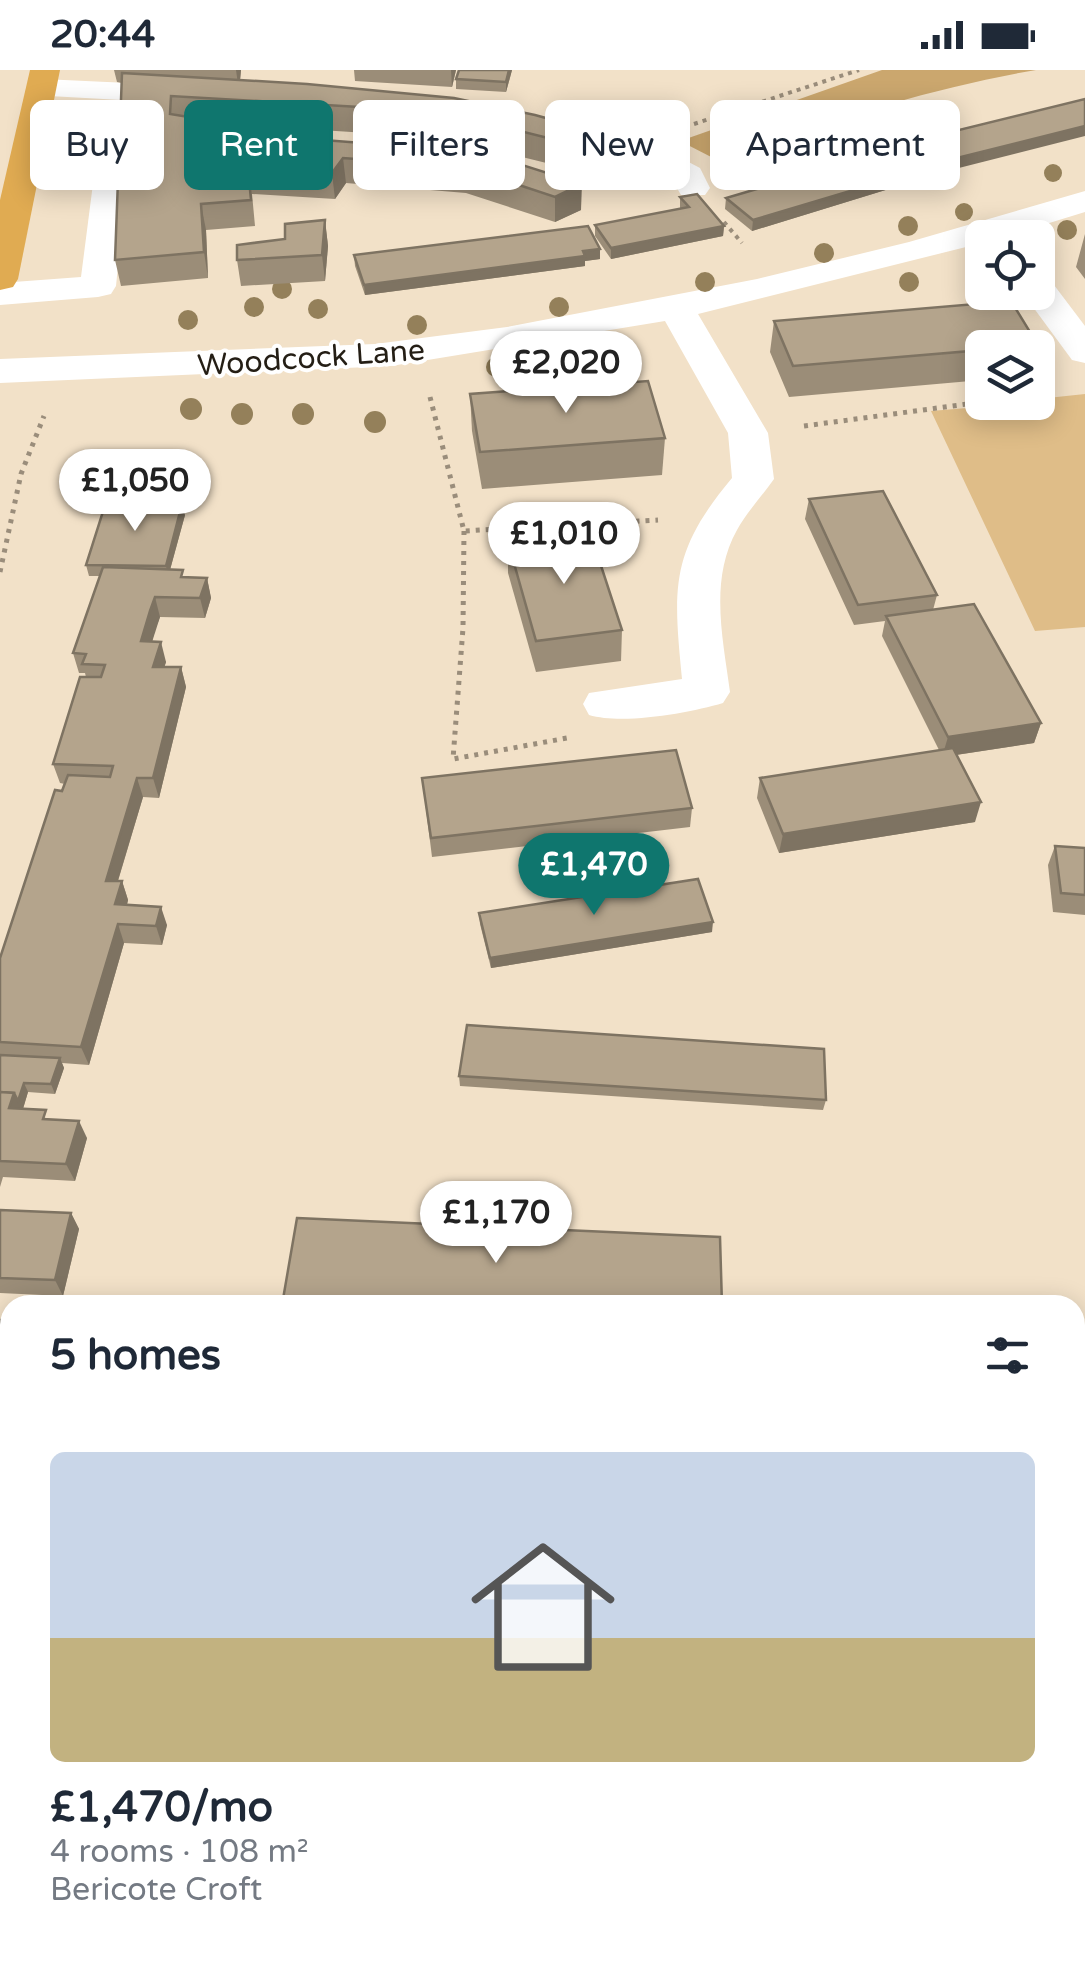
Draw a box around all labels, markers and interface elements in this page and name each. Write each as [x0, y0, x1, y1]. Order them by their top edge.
text: 20:44 [50, 12, 155, 58]
chip: Buy [30, 100, 164, 190]
chip: Rent [184, 100, 333, 190]
chip: Filters [353, 100, 525, 190]
chip: New [545, 100, 690, 190]
chip: Apartment [710, 100, 960, 190]
map controls [965, 220, 1055, 420]
button: locate [965, 220, 1055, 310]
button: layers [965, 330, 1055, 420]
pin: £2,020 [485, 331, 647, 416]
street label: Woodcock Lane [196, 332, 426, 384]
text: £2,020 [512, 344, 620, 382]
pin: £1,050 [54, 449, 216, 534]
text: £1,050 [81, 462, 189, 500]
pin: £1,010 [483, 502, 645, 587]
text: £1,010 [510, 515, 618, 553]
pin: £1,470 [513, 833, 675, 918]
text: £1,470 [540, 846, 648, 884]
pin: £1,170 [415, 1181, 577, 1266]
text: £1,170 [442, 1194, 550, 1232]
icon: filters [980, 1328, 1035, 1383]
text: 5 homes [50, 1330, 221, 1381]
icon: home [453, 1517, 633, 1697]
text: £1,470/mo [50, 1782, 273, 1833]
text: 4 rooms · 108 m² [50, 1833, 309, 1871]
text: Bericote Croft [50, 1871, 262, 1909]

